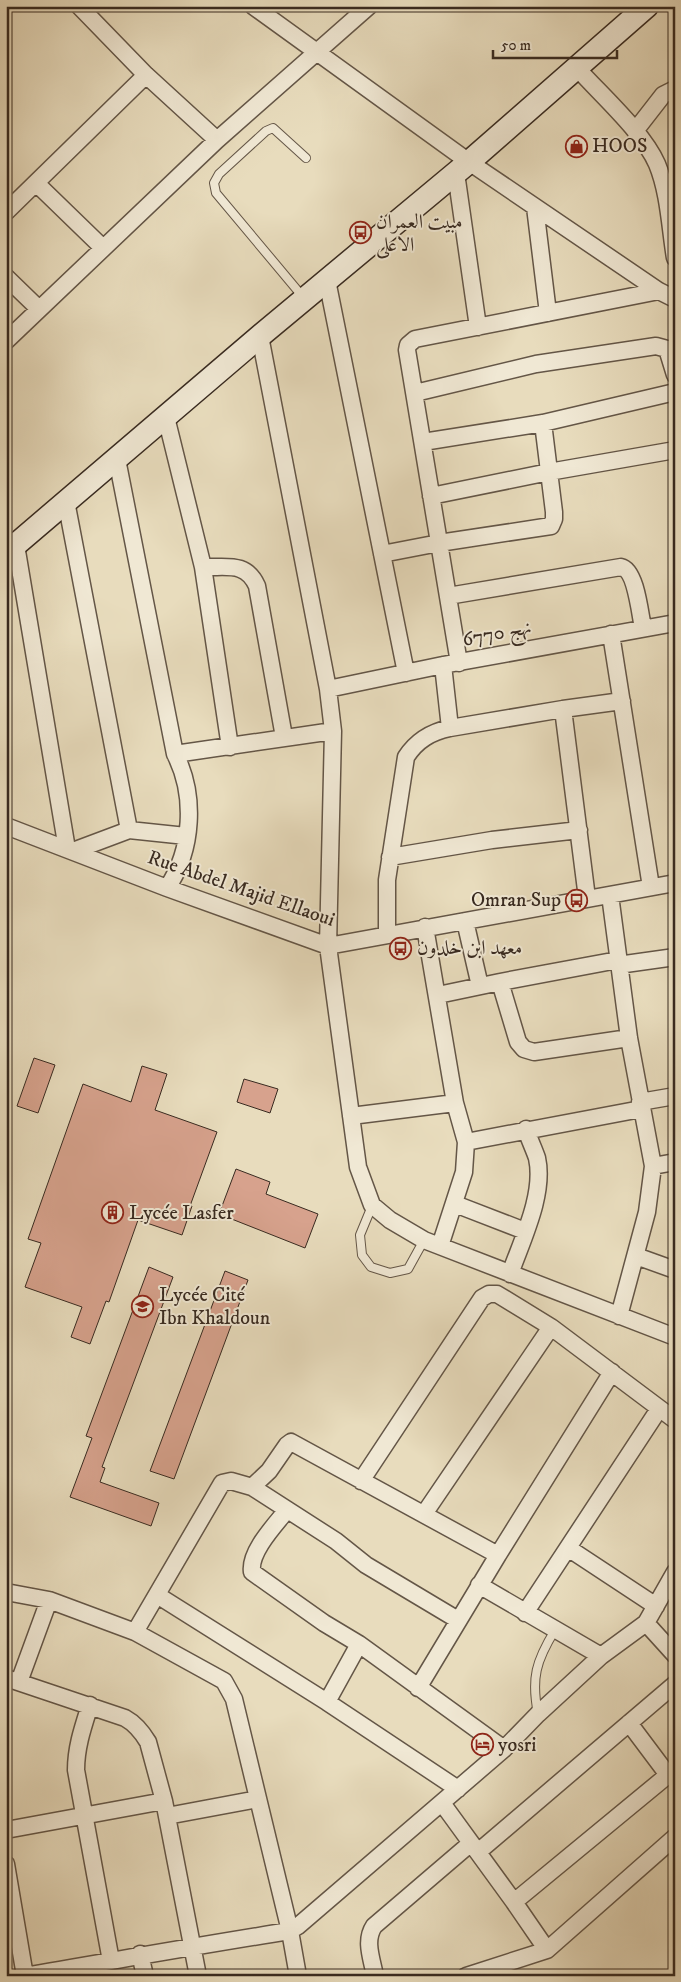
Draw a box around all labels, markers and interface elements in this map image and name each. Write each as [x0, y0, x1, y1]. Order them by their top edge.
scale bar [493, 28, 617, 60]
text: 50 m [501, 36, 531, 55]
shop icon: HOOS [564, 134, 588, 158]
place label: HOOS [592, 134, 647, 159]
place label: مبيت العمران الاعلى [376, 210, 463, 259]
bus stop icon: مبيت العمران الاعلى [348, 221, 372, 245]
street label: نهج 6770 [460, 615, 534, 657]
street label: Rue Abdel Majid Ellaoui [144, 845, 338, 933]
place label: Omran Sup [471, 888, 561, 913]
bus stop icon: Omran Sup [565, 888, 589, 912]
bus stop icon: معهد ابن خلدون [389, 936, 413, 960]
place label: معهد ابن خلدون [417, 936, 522, 961]
building icon: Lycée Lasfer [101, 1201, 125, 1225]
place label: Lycée Lasfer [129, 1201, 234, 1226]
place label: Lycée Cité Ibn Khaldoun [159, 1283, 271, 1331]
school or university icon: Lycée Cité Ibn Khaldoun [131, 1295, 155, 1319]
hotel icon: yosri [470, 1733, 494, 1757]
place label: yosri [498, 1733, 536, 1758]

